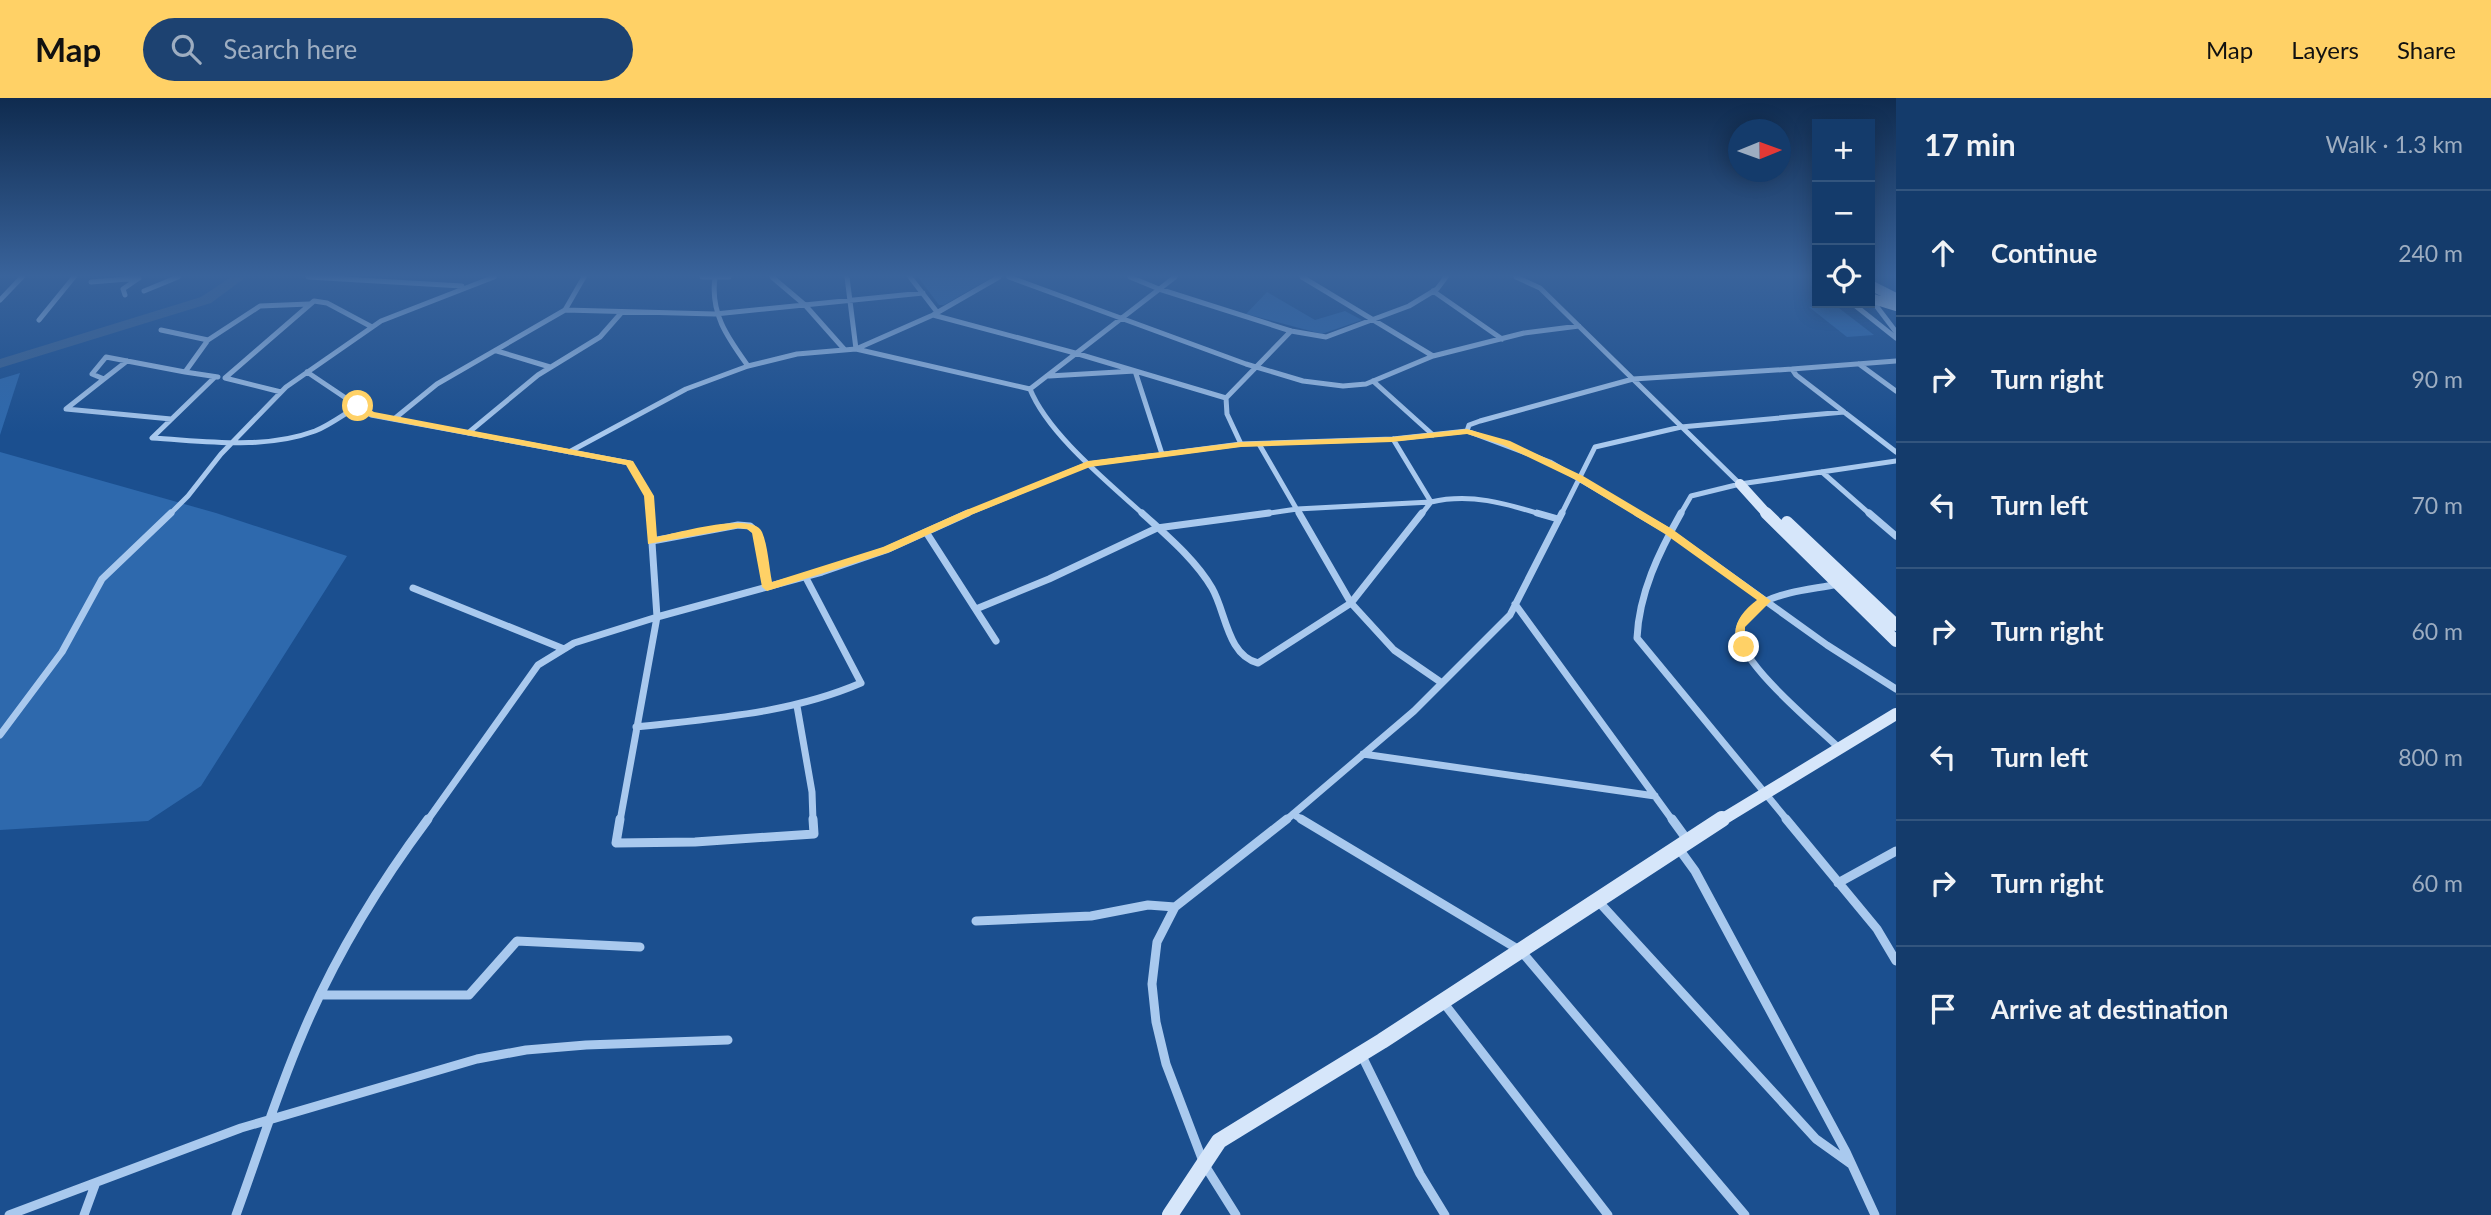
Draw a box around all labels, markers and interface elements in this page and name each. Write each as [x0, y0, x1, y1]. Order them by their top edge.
search box [143, 18, 633, 81]
text: Map [35, 29, 101, 69]
icon: search [167, 30, 205, 68]
text: Search here [223, 33, 357, 65]
text: Map [2206, 35, 2253, 64]
text: Layers [2291, 35, 2359, 64]
text: Share [2397, 35, 2456, 64]
north arrow [1728, 119, 1791, 182]
map controls [1812, 119, 1875, 308]
button: + [1812, 119, 1875, 182]
text: 17 min [1924, 126, 2016, 162]
text: Walk · 1.3 km [2326, 130, 2463, 158]
button: − [1812, 182, 1875, 245]
icon: ahead [1924, 234, 1962, 272]
text: Continue [1991, 237, 2097, 269]
text: 240 m [2398, 239, 2463, 267]
button: locate [1812, 245, 1875, 308]
icon: right [1924, 360, 1962, 398]
text: Turn right [1991, 363, 2104, 395]
text: 90 m [2412, 365, 2463, 393]
route start [342, 390, 373, 421]
icon: left [1924, 486, 1962, 524]
text: Turn left [1991, 489, 2088, 521]
text: 70 m [2412, 491, 2463, 519]
icon: right [1924, 612, 1962, 650]
text: Turn right [1991, 615, 2104, 647]
text: 60 m [2412, 617, 2463, 645]
route end [1728, 631, 1759, 662]
icon: left [1924, 738, 1962, 776]
text: Turn left [1991, 741, 2088, 773]
text: 800 m [2398, 743, 2463, 771]
icon: right [1924, 864, 1962, 902]
text: Turn right [1991, 867, 2104, 899]
text: 60 m [2412, 869, 2463, 897]
icon: arrive [1924, 990, 1962, 1028]
text: Arrive at destination [1991, 993, 2228, 1025]

